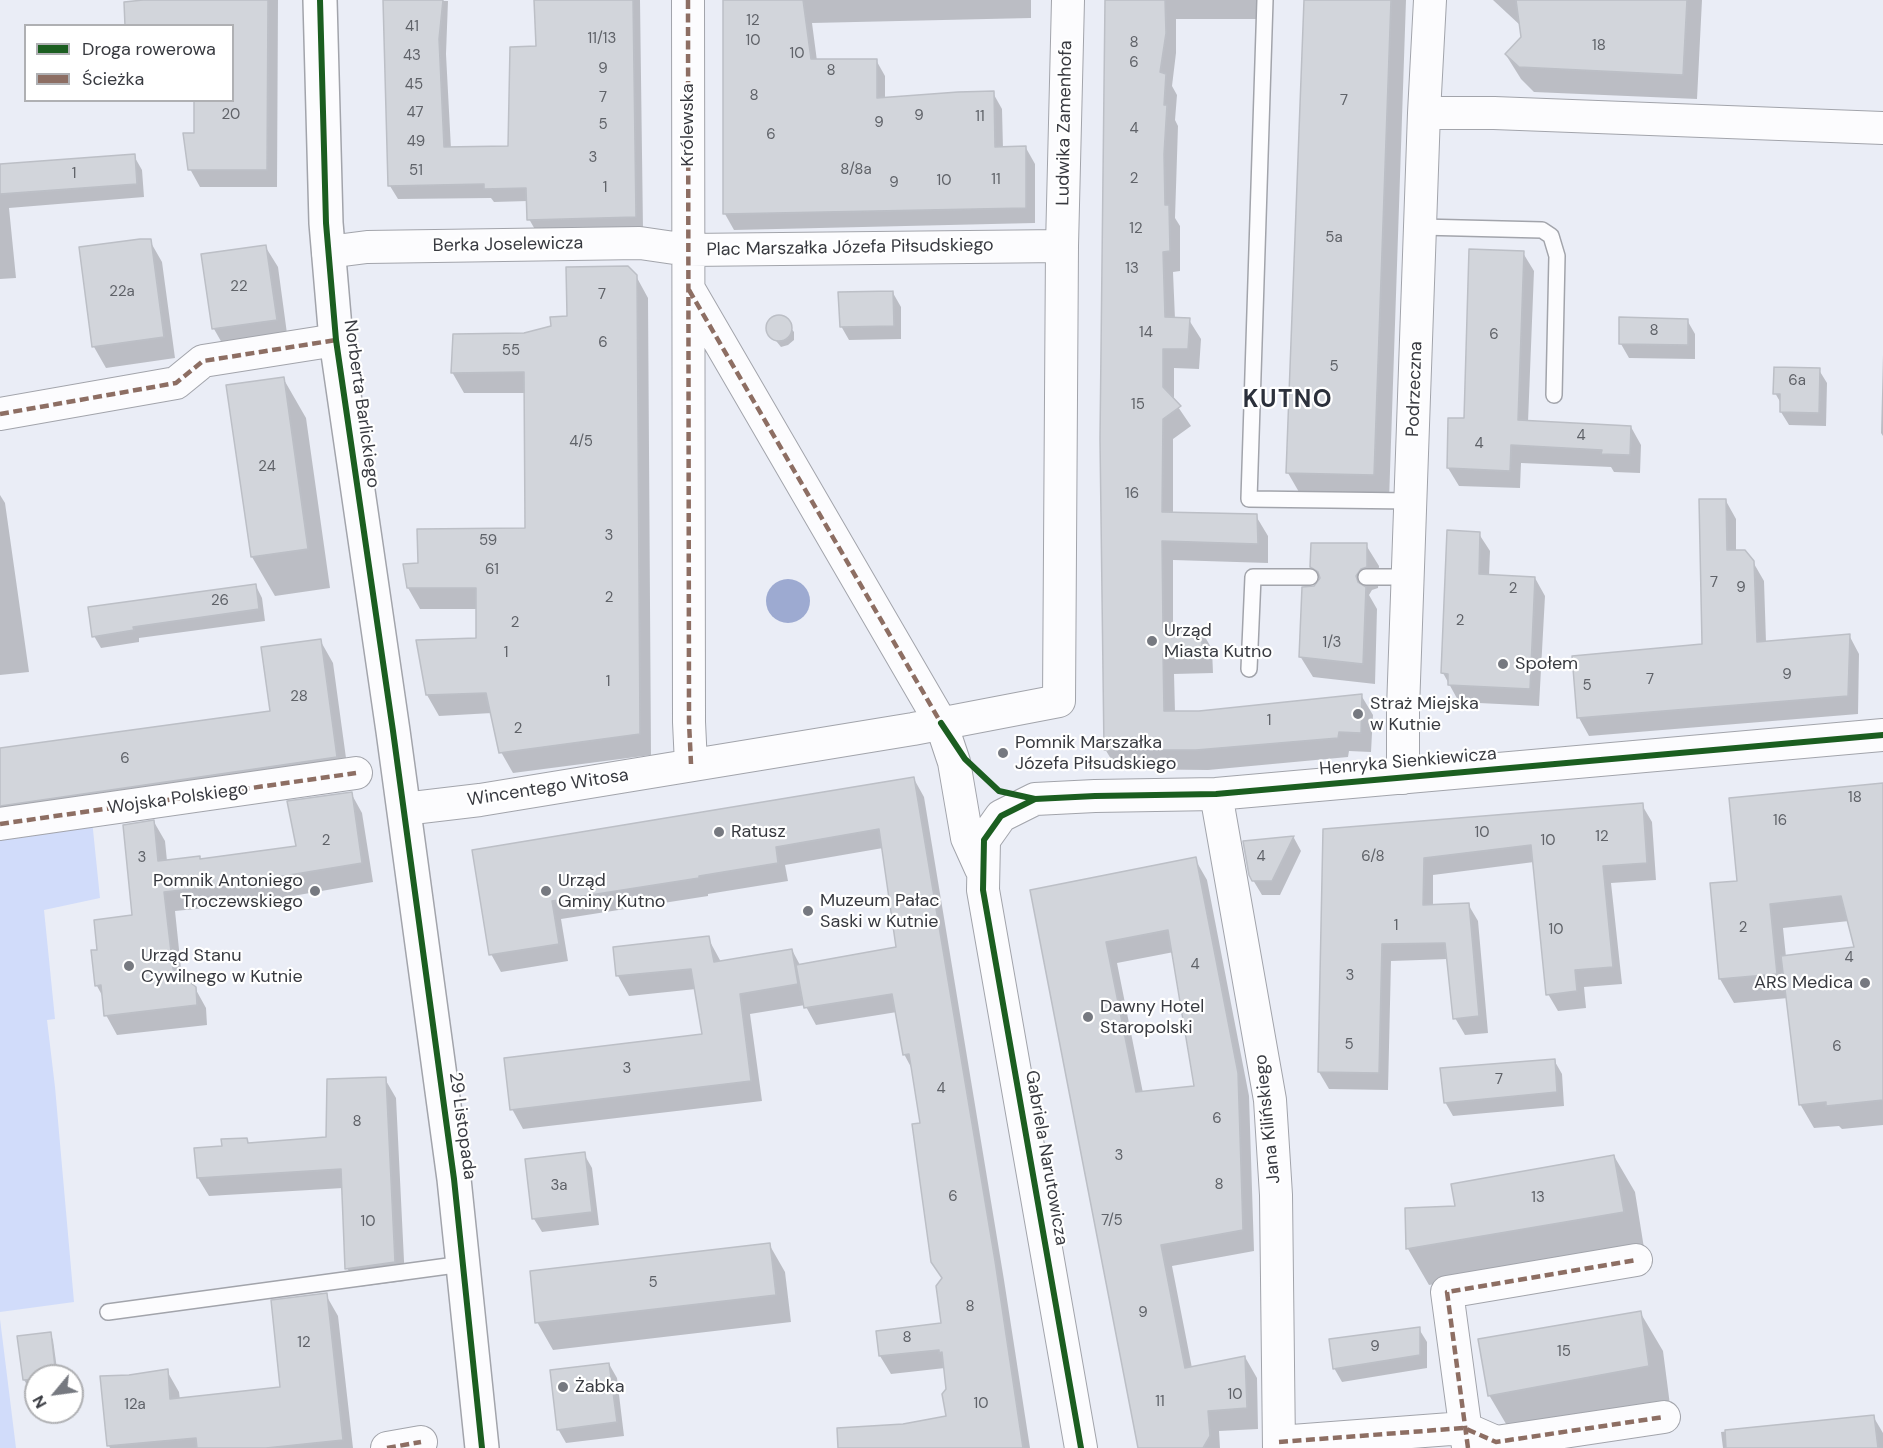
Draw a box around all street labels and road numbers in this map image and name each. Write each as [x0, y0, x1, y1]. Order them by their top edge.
street label: Ludwika Zamenhofa [1053, 40, 1077, 206]
street label: Królewska [677, 84, 699, 166]
street label: Berka Joselewicza [433, 233, 583, 257]
street label: Plac Marszałka Józefa Piłsudskiego [706, 235, 994, 261]
street label: Norberta Barlickiego [339, 319, 383, 489]
street label: Podrzeczna [1403, 341, 1427, 437]
street label: Henryka Sienkiewicza [1318, 743, 1498, 781]
street label: Wincentego Witosa [466, 765, 630, 811]
street label: Wojska Polskiego [106, 778, 250, 820]
street label: Jana Kilińskiego [1250, 1053, 1286, 1185]
street label: Gabriela Narutowicza [1020, 1069, 1072, 1247]
street label: 29 Listopada [444, 1071, 480, 1181]

